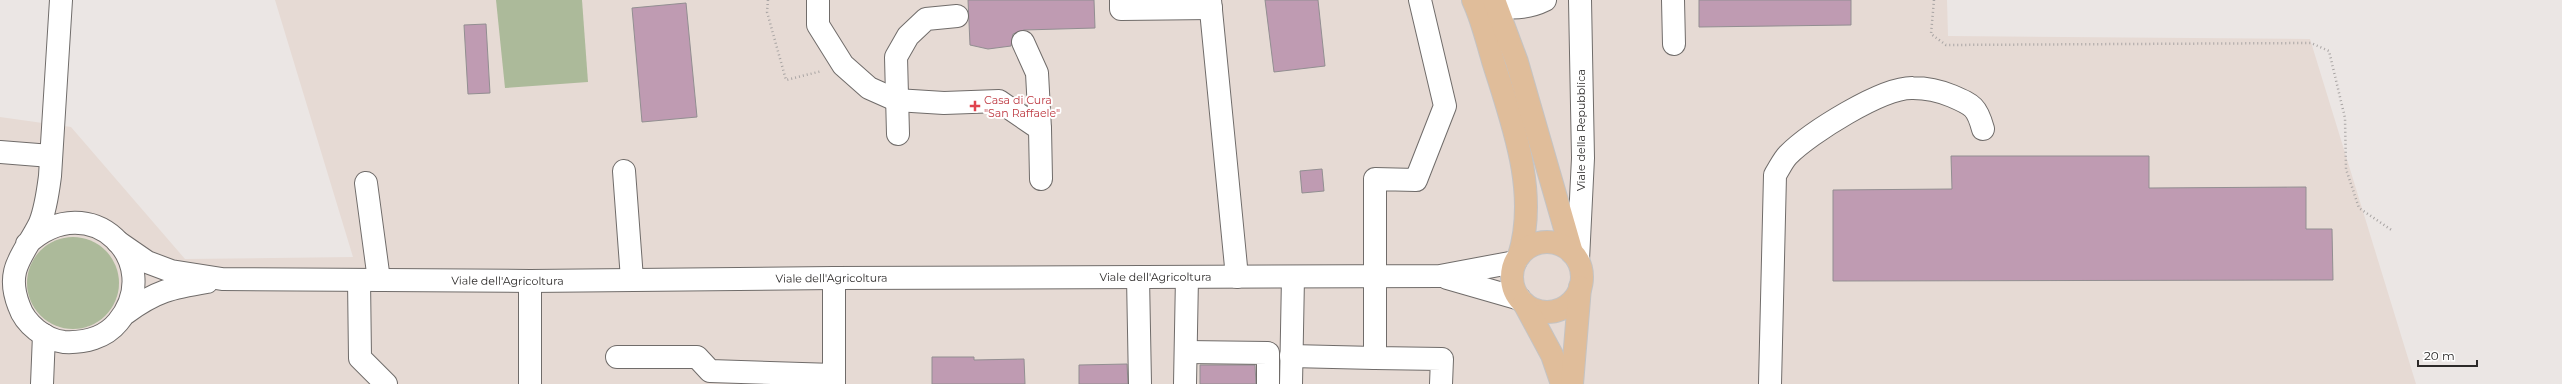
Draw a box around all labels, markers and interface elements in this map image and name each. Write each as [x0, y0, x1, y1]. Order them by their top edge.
street label: Viale della Repubblica [1574, 69, 1588, 191]
place label: Casa di Cura "San Raffaele" [984, 93, 1060, 120]
marker: Casa di Cura "San Raffaele" [969, 100, 981, 112]
street label: Viale dell'Agricoltura [1099, 270, 1212, 284]
street label: Viale dell'Agricoltura [775, 271, 888, 286]
street label: Viale dell'Agricoltura [451, 273, 564, 288]
scale bar [2418, 342, 2477, 368]
text: 20 m [2424, 348, 2455, 363]

